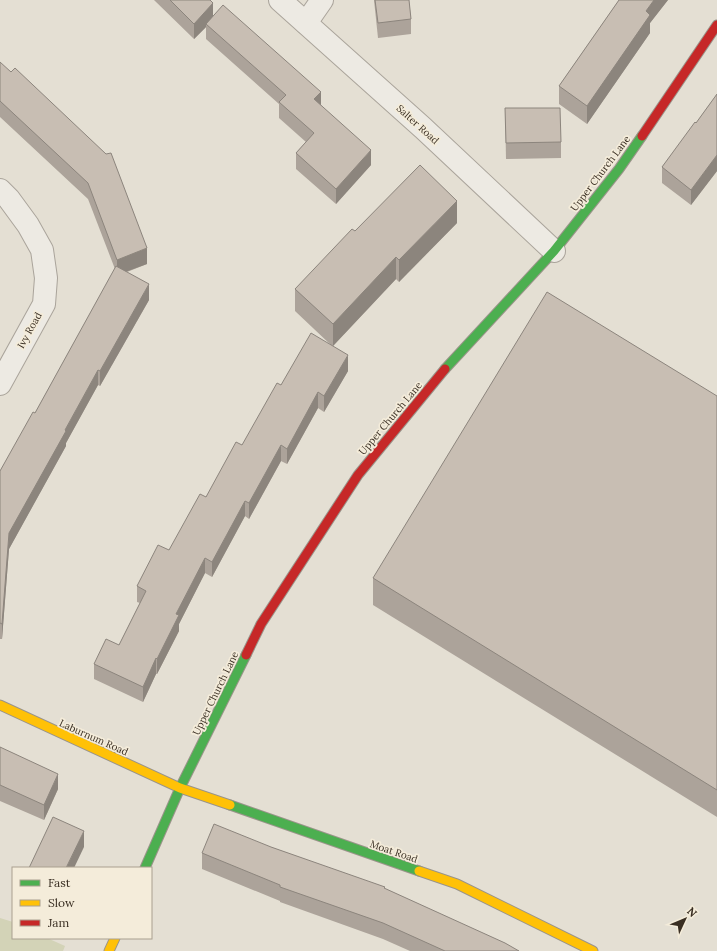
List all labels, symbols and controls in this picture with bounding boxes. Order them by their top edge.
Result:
street label: Salter Road [394,102,442,147]
street label: Upper Church Lane [568,132,634,214]
street label: Ivy Road [14,310,45,351]
street label: Upper Church Lane [356,379,425,458]
street label: Upper Church Lane [190,649,242,737]
street label: Laburnum Road [57,716,130,758]
street label: Moat Road [368,837,419,866]
legend [12,867,152,939]
text: Fast [48,875,71,890]
text: Slow [48,895,75,910]
north arrow [665,899,705,939]
text: N [684,904,701,920]
text: Jam [47,915,69,930]

